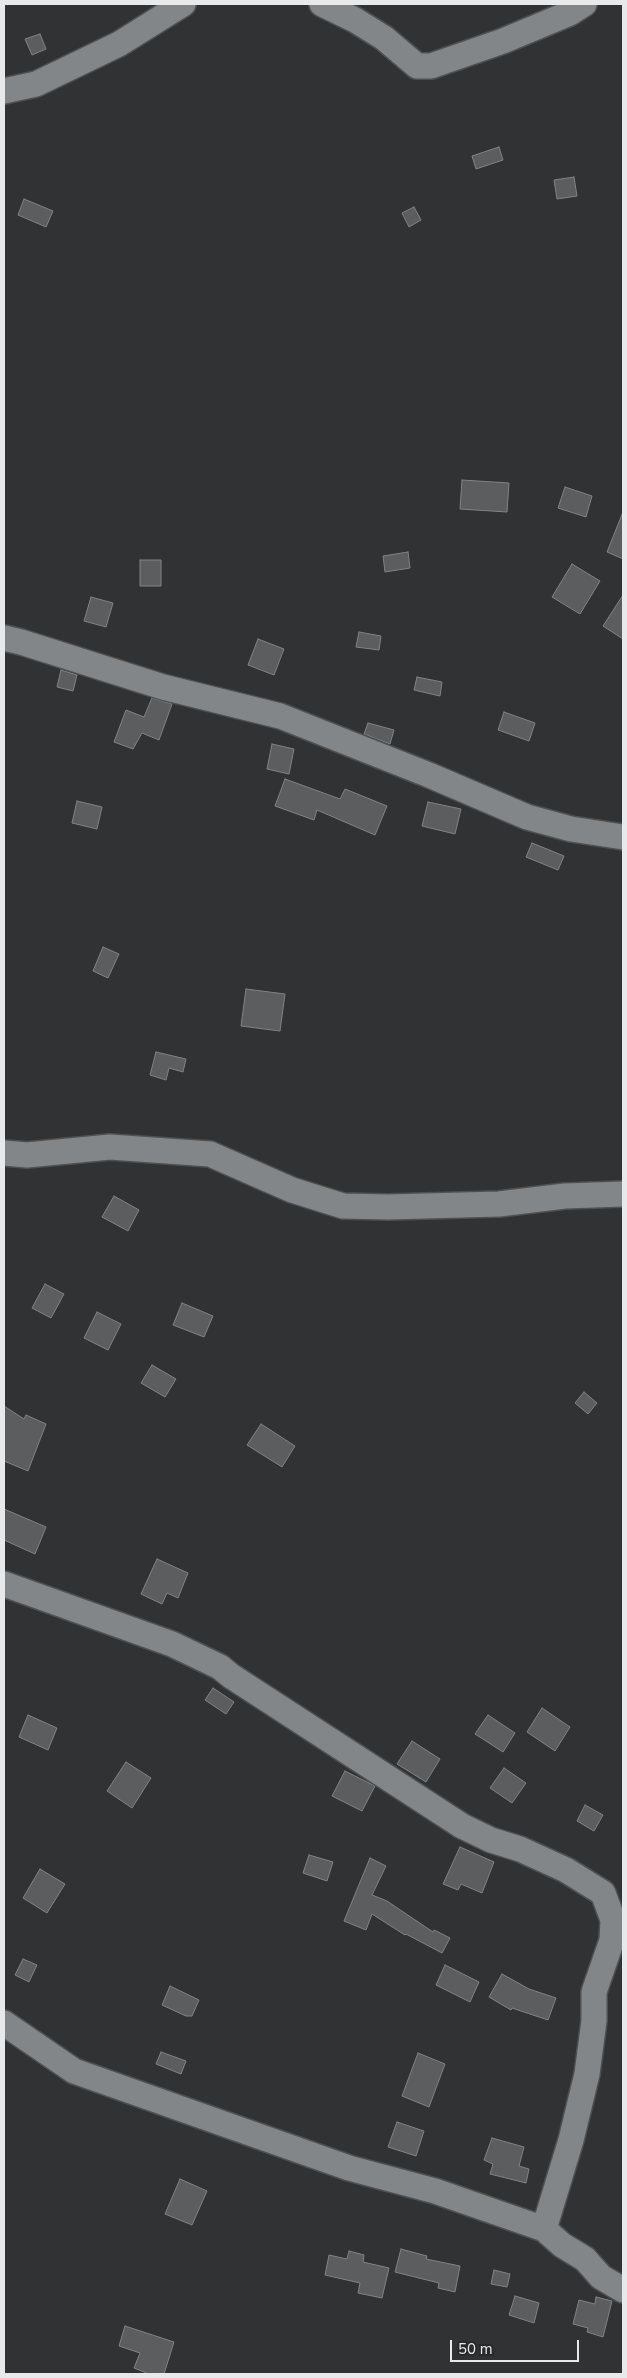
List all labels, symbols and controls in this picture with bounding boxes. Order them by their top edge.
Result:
scale bar [452,2330,581,2362]
text: 50 m [458,2339,493,2359]

